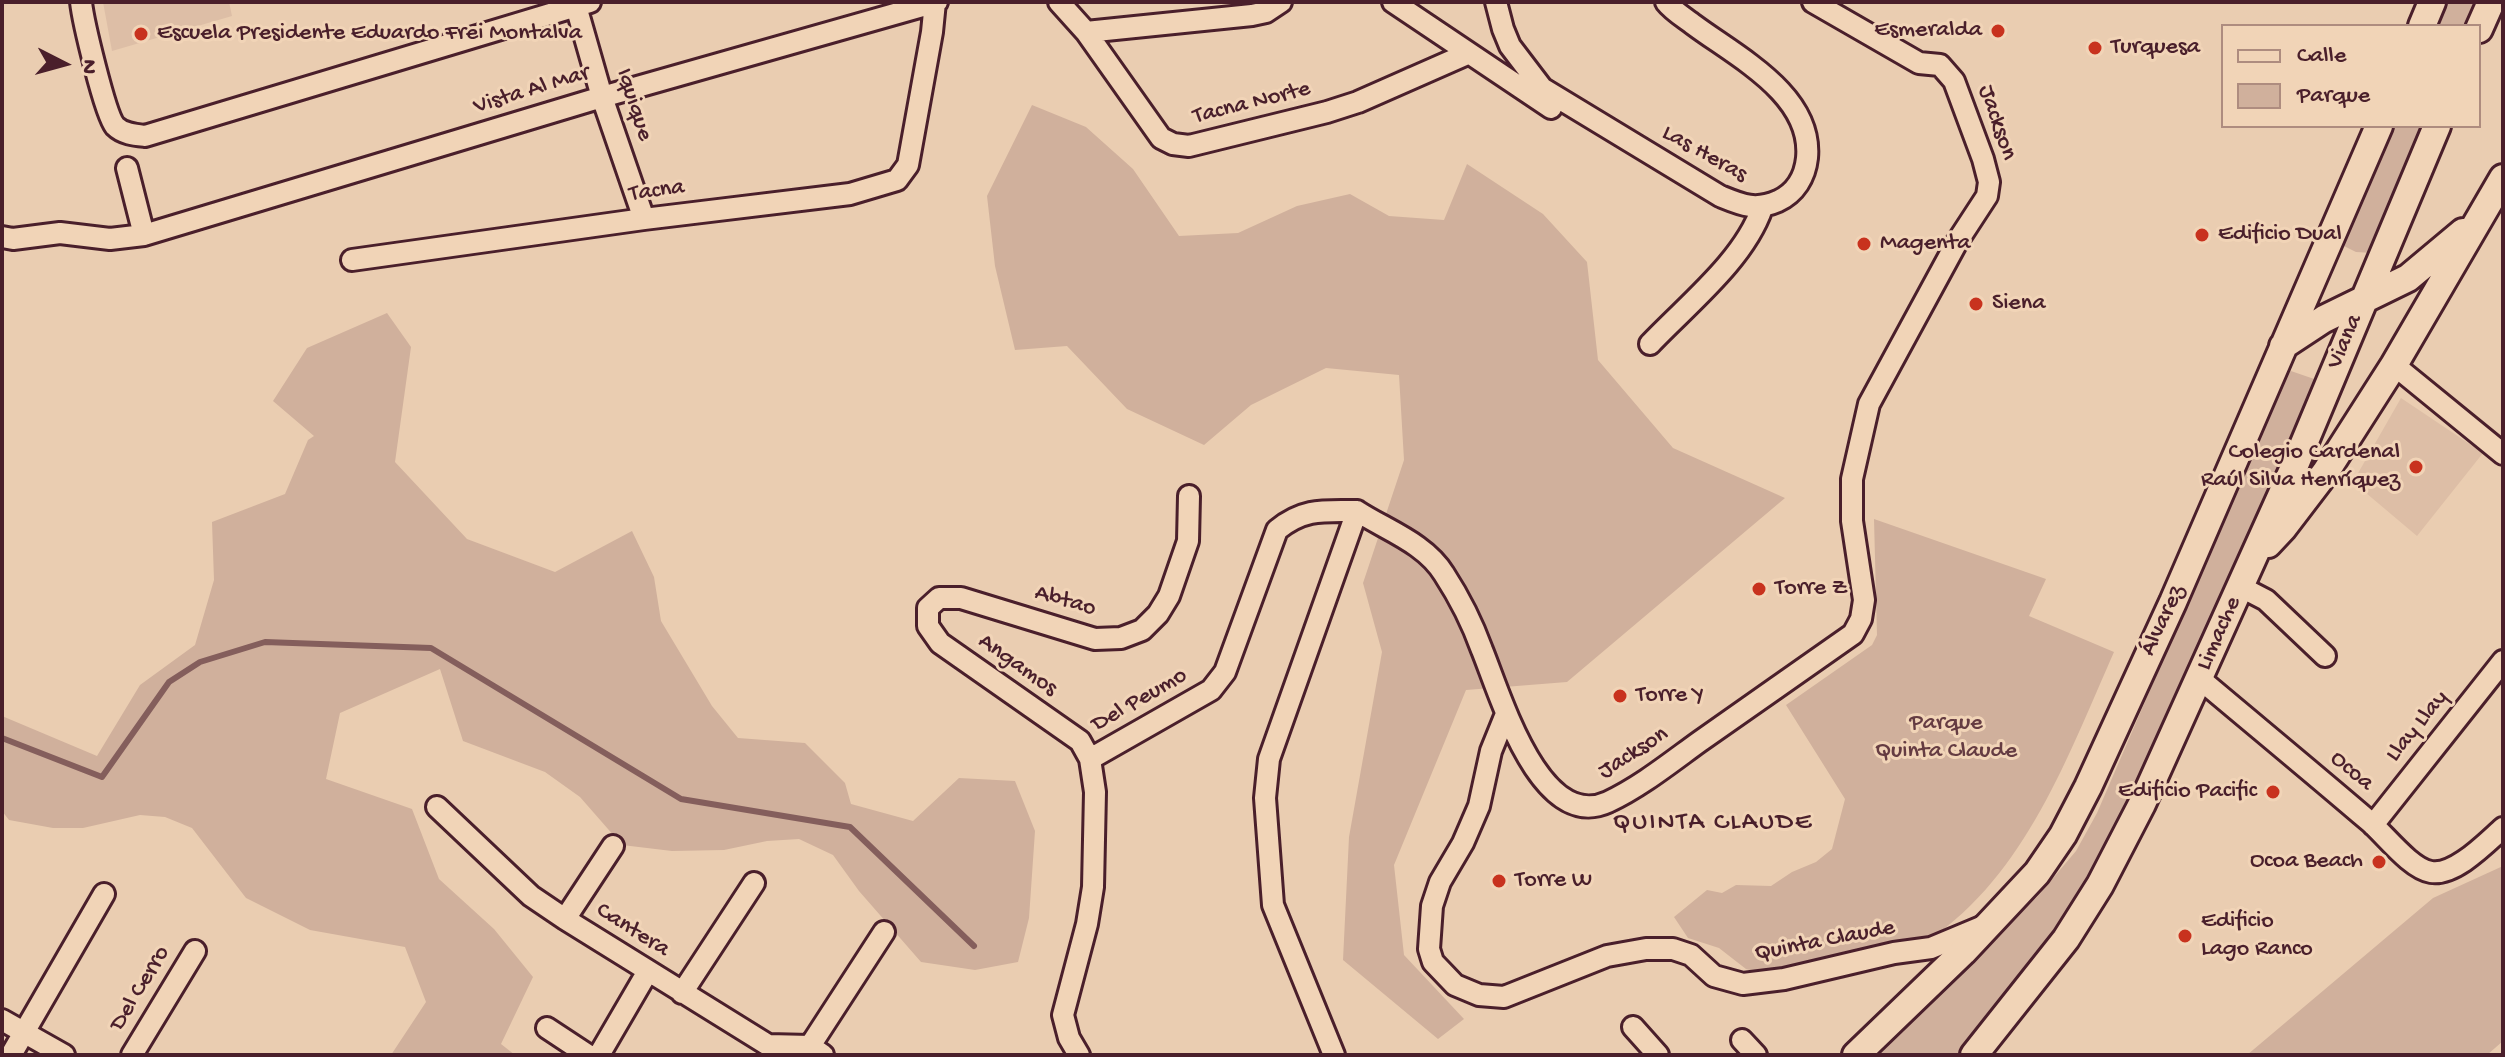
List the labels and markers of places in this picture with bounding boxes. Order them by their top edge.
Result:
place label: Esmeralda [1874,17,1982,45]
place label: Escuela Presidente Eduardo Frei Montalva [157,20,582,48]
marker: Esmeralda [1989,22,2007,40]
marker: Escuela Presidente Eduardo Frei Montalva [132,25,150,43]
place label: Turquesa [2111,34,2200,62]
marker: Turquesa [2086,39,2104,57]
place label: Edificio Dual [2218,221,2342,249]
marker: Edificio Dual [2193,226,2211,244]
place label: Magenta [1880,230,1971,258]
marker: Magenta [1855,235,1873,253]
place label: Siena [1992,290,2045,318]
marker: Siena [1967,295,1985,313]
place label: Colegio Cardenal Raúl Silva Henríquez [2201,439,2400,495]
marker: Colegio Cardenal Raúl Silva Henríquez [2407,458,2425,476]
place label: Torre Z [1775,575,1847,603]
marker: Torre Z [1750,580,1768,598]
place label: Torre Y [1636,682,1704,710]
marker: Torre Y [1611,687,1629,705]
place label: Edificio Pacific [2118,778,2257,806]
marker: Edificio Pacific [2264,783,2282,801]
place label: Ocoa Beach [2250,848,2363,876]
marker: Ocoa Beach [2370,853,2388,871]
place label: Torre W [1515,867,1592,895]
marker: Torre W [1490,872,1508,890]
place label: Edificio Lago Ranco [2201,908,2313,964]
marker: Edificio Lago Ranco [2176,927,2194,945]

